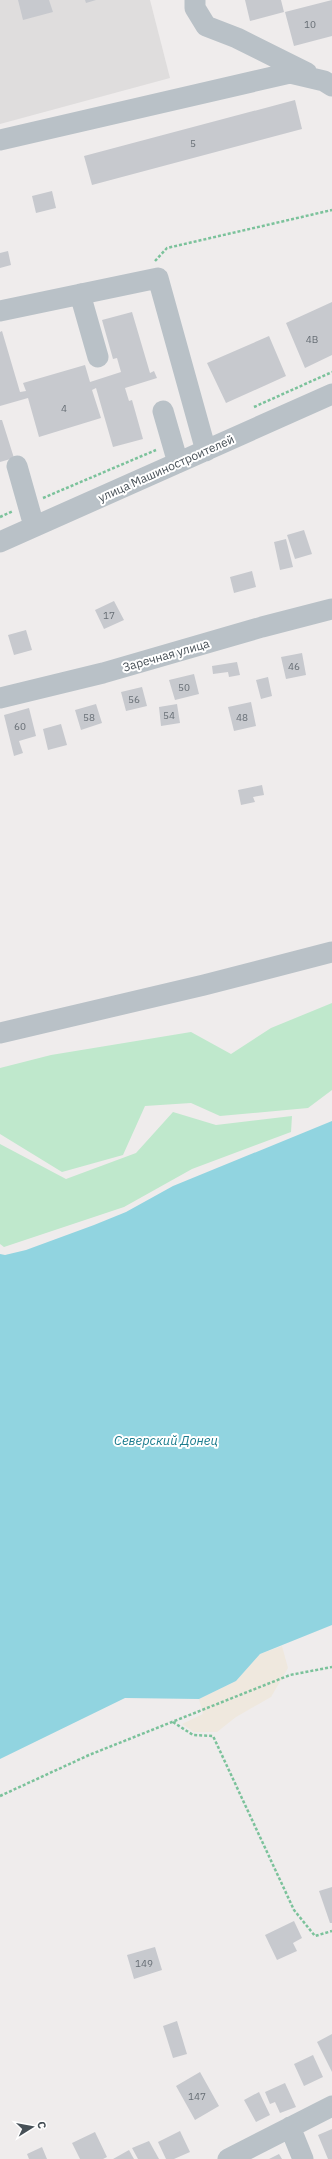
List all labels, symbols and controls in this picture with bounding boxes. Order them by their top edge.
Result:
house number: 10 [304,18,316,31]
house number: 5 [190,137,196,150]
house number: 4В [306,333,318,346]
house number: 4 [61,402,67,415]
street label: улица Машиностроителей [96,431,236,505]
house number: 17 [103,609,115,622]
street label: Заречная улица [121,635,212,675]
house number: 46 [288,660,300,673]
house number: 50 [178,681,190,694]
house number: 56 [128,693,140,706]
house number: 54 [163,709,175,722]
house number: 58 [83,711,95,724]
house number: 48 [236,711,248,724]
house number: 60 [14,720,26,733]
water label: Северский Донец [114,1432,218,1449]
house number: 149 [135,1957,153,1970]
house number: 147 [188,2090,206,2103]
north arrow [12,2107,52,2147]
text: С [34,2120,49,2130]

